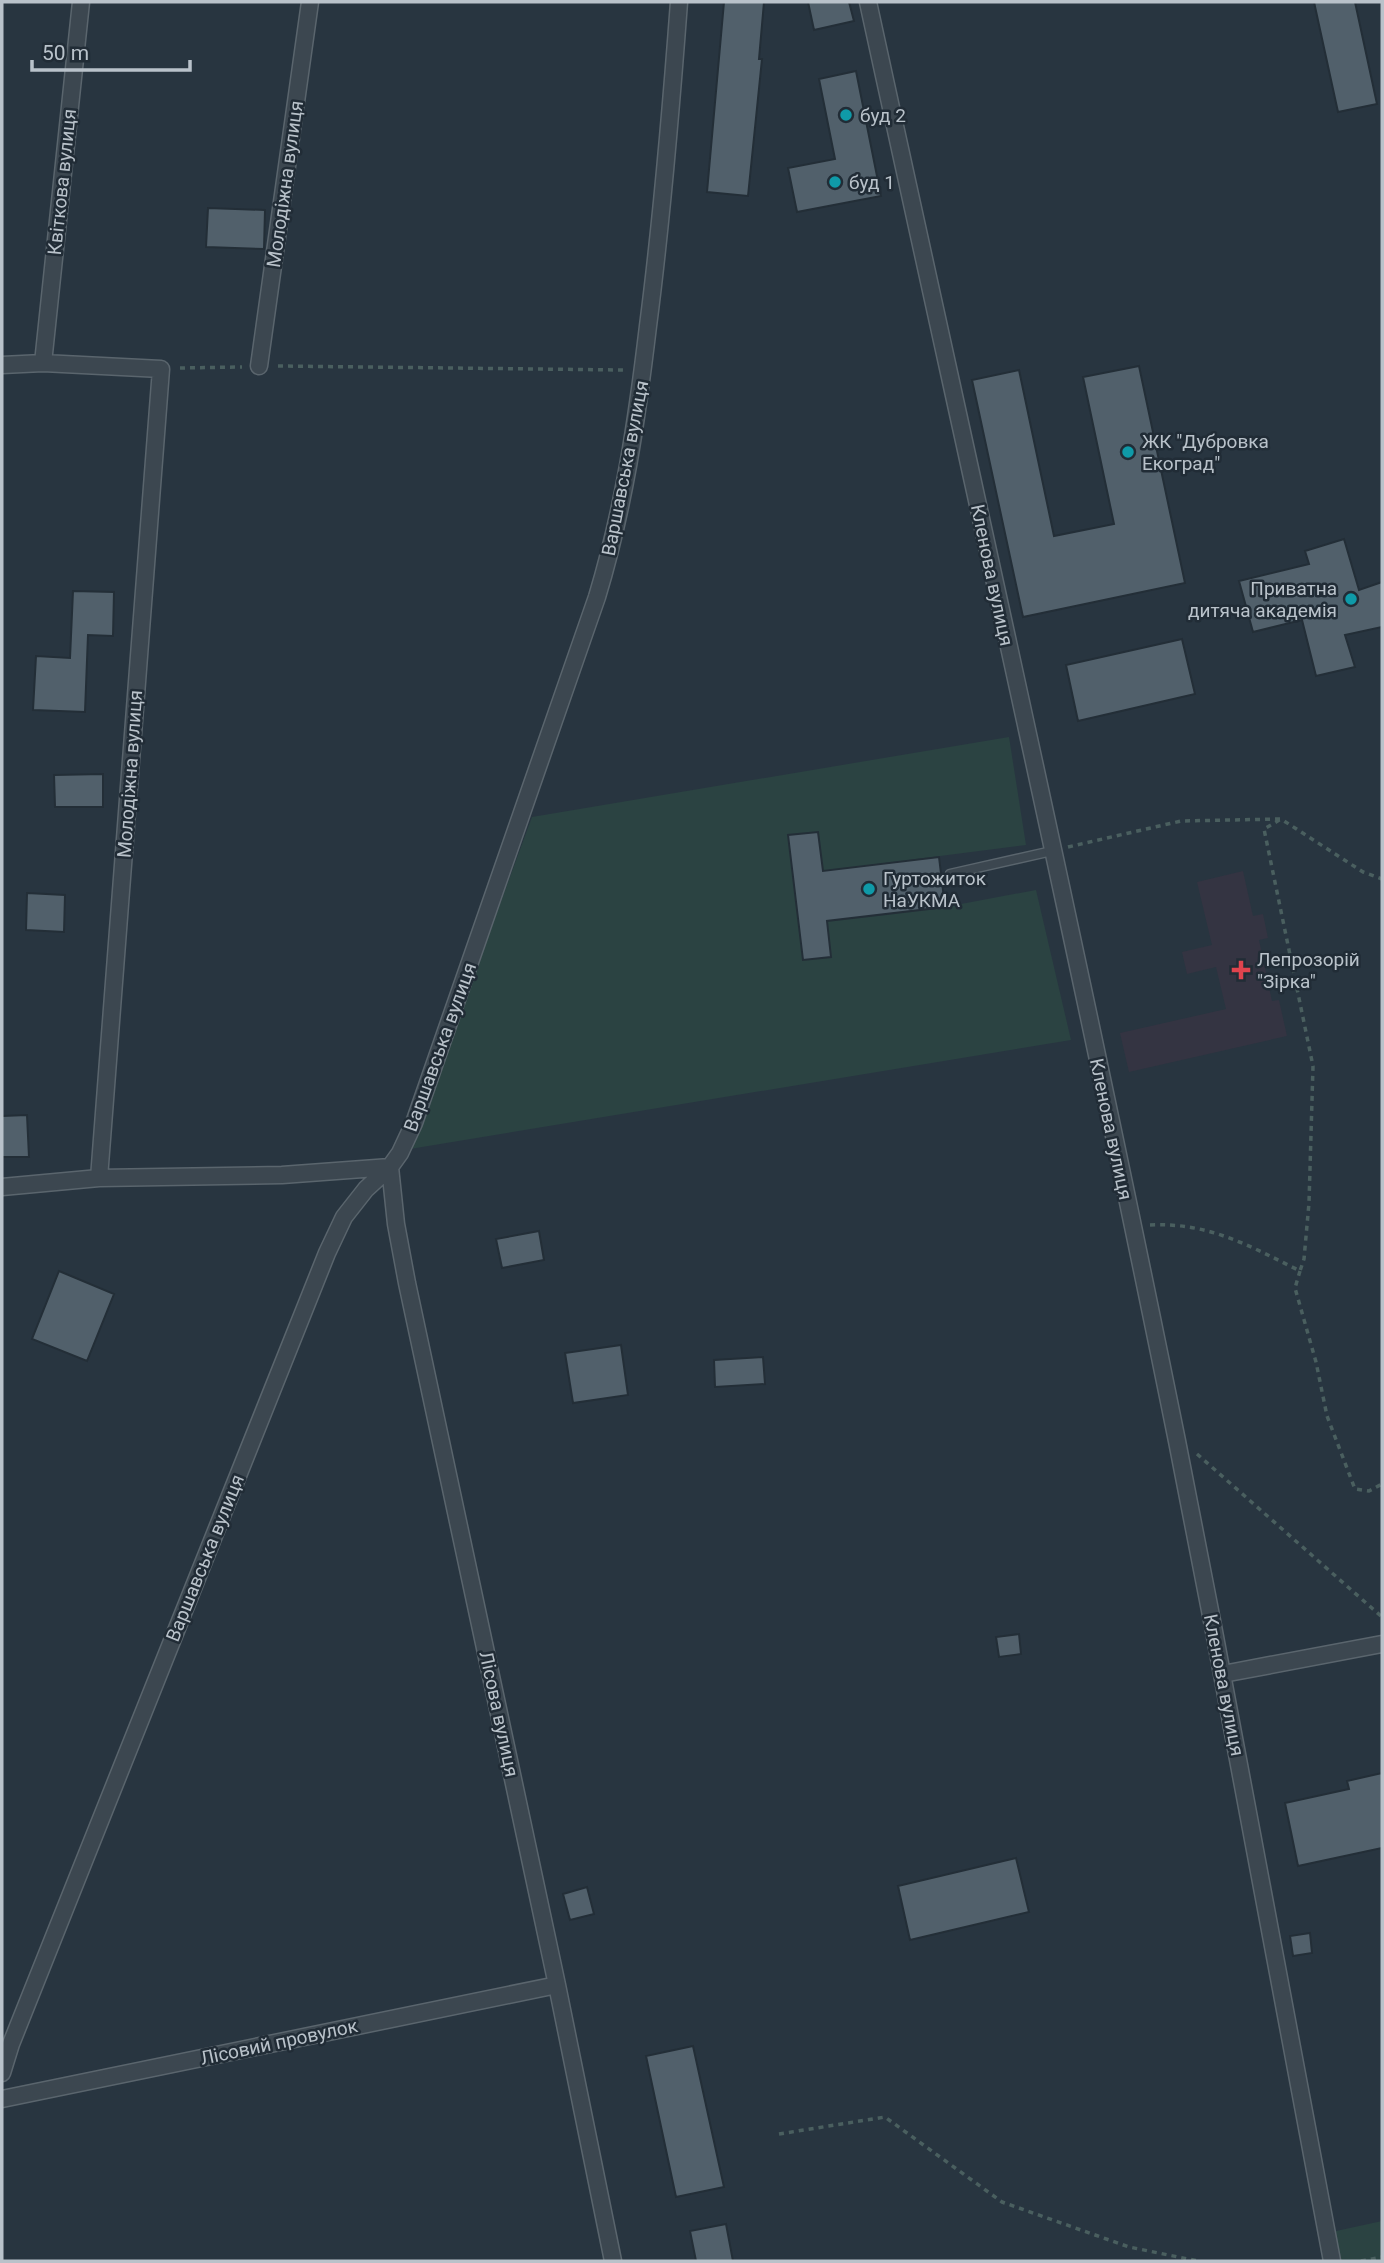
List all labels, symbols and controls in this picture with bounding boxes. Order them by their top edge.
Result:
scale bar [32,28,189,72]
text: 50 m [42,41,89,65]
street label: Молодіжна вулиця [262,99,308,269]
place label: буд 2 [860,104,906,127]
marker: буд 2 [838,107,854,123]
street label: Квіткова вулиця [43,108,81,256]
place label: буд 1 [849,171,895,194]
marker: буд 1 [827,174,843,190]
street label: Варшавська вулиця [597,378,653,558]
place label: ЖК "Дубровка Екоград" [1142,430,1269,475]
marker: ЖК "Дубровка Екоград" [1120,444,1136,460]
street label: Кленова вулиця [966,502,1018,648]
place label: Приватна дитяча академiя [1188,577,1337,622]
marker: Приватна дитяча академiя [1343,591,1359,607]
street label: Молодіжна вулиця [113,689,147,859]
place label: Гуртожиток НаУКМА [883,867,987,912]
marker: Гуртожиток НаУКМА [861,881,877,897]
place label: Лепрозорій "Зірка" [1257,948,1360,993]
street label: Варшавська вулиця [399,959,481,1135]
marker: Лепрозорій "Зірка" [1231,960,1251,980]
street label: Кленова вулиця [1085,1056,1137,1202]
street label: Варшавська вулиця [161,1471,249,1645]
street label: Кленова вулиця [1199,1612,1249,1758]
street label: Лісова вулиця [474,1649,524,1779]
street label: Лісовий провулок [198,2014,360,2070]

